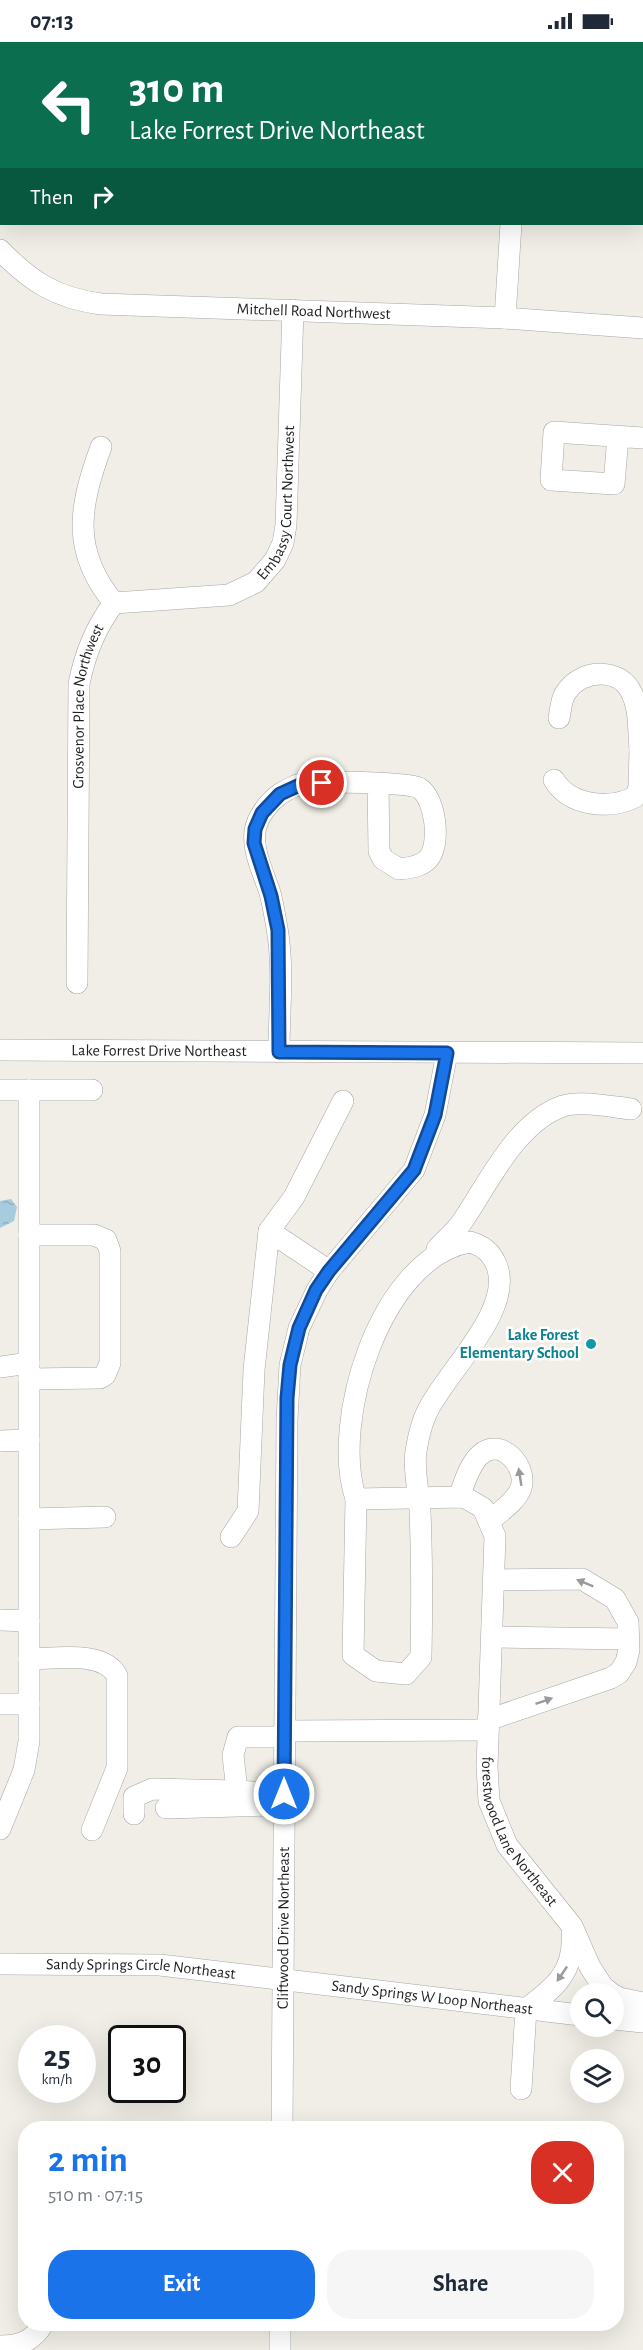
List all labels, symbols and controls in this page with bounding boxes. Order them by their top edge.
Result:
text: 07:13 [30,10,73,32]
icon: left [30,66,108,144]
text: 310 m [129,68,224,110]
text: Lake Forrest Drive Northeast [129,117,425,144]
icon: right [86,180,119,213]
text: Then [30,186,74,208]
street label: Mitchell Road Northwest [236,301,391,322]
street label: Embassy Court Northwest [254,425,297,583]
street label: Grosvenor Place Northwest [70,621,107,789]
pin [296,757,347,808]
icon: arrive [305,766,338,799]
street label: Lake Forrest Drive Northeast [71,1042,247,1059]
place label: Lake Forest Elementary School [459,1327,580,1362]
marker: Lake Forest Elementary School [584,1337,598,1351]
one-way arrow [515,1467,524,1486]
one-way arrow [576,1577,594,1587]
one-way arrow [535,1696,553,1706]
street label: forestwood Lane Northeast [479,1756,561,1909]
position arrow [252,1762,316,1826]
street label: Cliftwood Drive Northeast [275,1847,292,2009]
street label: Sandy Springs Circle Northeast [46,1956,236,1982]
one-way arrow [557,1965,568,1982]
street label: Sandy Springs W Loop Northeast [331,1977,533,2017]
map controls [570,1983,624,2103]
button: search [570,1983,624,2037]
speed limit sign: 30 [108,2025,186,2103]
text: 25 [43,2042,71,2072]
button: layers [570,2049,624,2103]
text: km/h [42,2072,72,2087]
button: close [531,2141,594,2204]
text: 2 min [48,2142,128,2178]
text: 510 m · 07:15 [48,2185,143,2205]
button: Exit [48,2250,315,2319]
button: Share [327,2250,594,2319]

